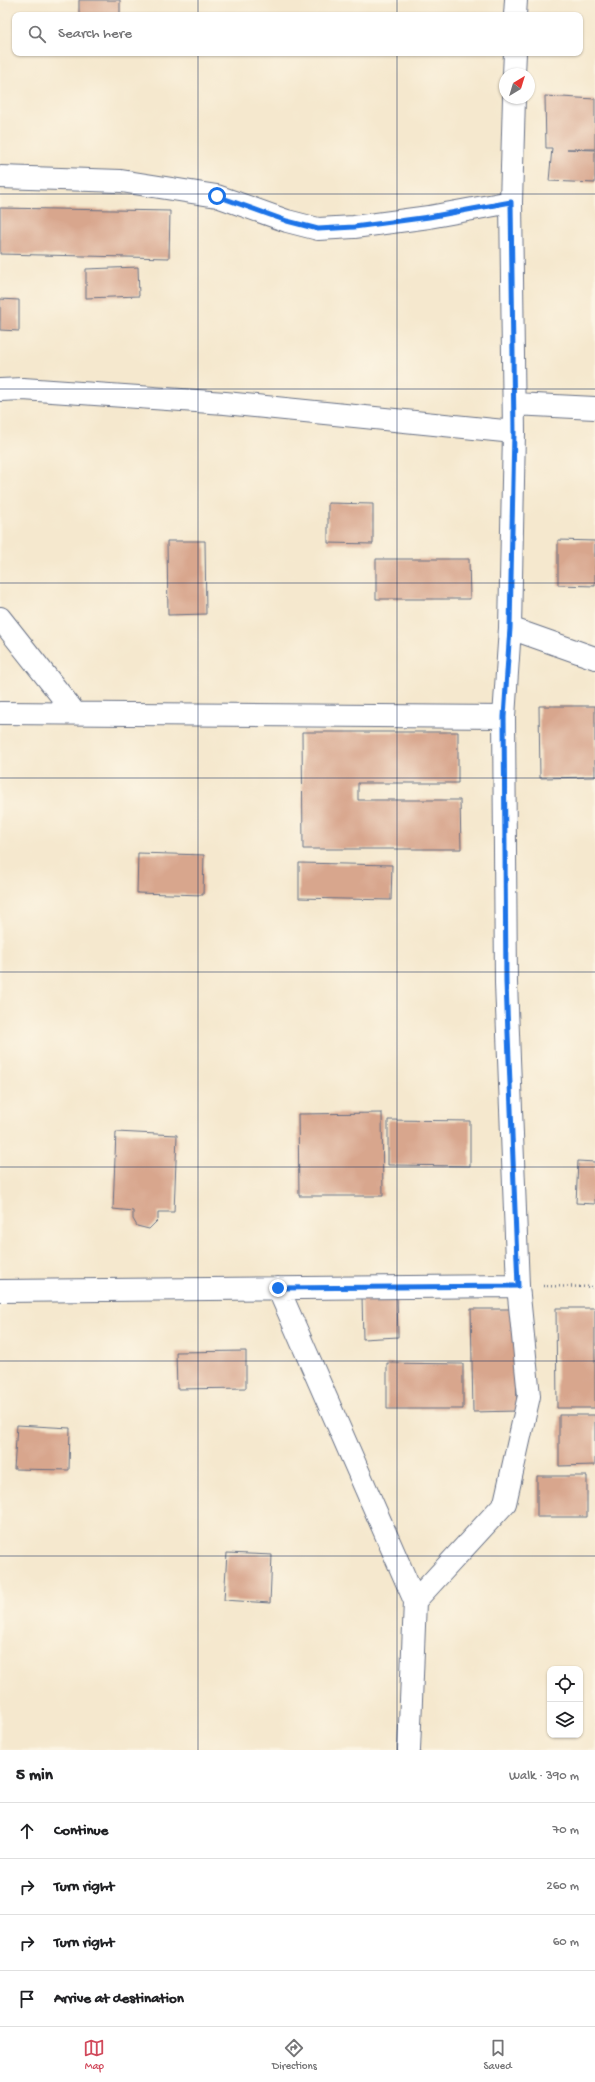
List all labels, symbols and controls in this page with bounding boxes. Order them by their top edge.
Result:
search box [12,12,583,56]
icon: search [26,23,48,45]
text: Search here [58,25,132,43]
north arrow [499,68,535,104]
route start [208,187,226,205]
route end [269,1279,287,1297]
map controls [547,1666,583,1738]
button: locate [547,1666,583,1702]
button: layers [547,1702,583,1738]
text: 5 min [16,1766,53,1786]
text: Walk · 390 m [509,1769,579,1784]
icon: ahead [16,1820,38,1842]
text: Continue [54,1822,108,1840]
text: 70 m [553,1823,579,1838]
icon: right [16,1876,38,1898]
text: Turn right [54,1878,114,1896]
text: 260 m [546,1879,579,1894]
icon: right [16,1932,38,1954]
text: Turn right [54,1934,114,1952]
text: 60 m [553,1935,579,1950]
icon: arrive [16,1988,38,2010]
text: Arrive at destination [54,1990,184,2008]
tab: Map [83,2037,105,2073]
tab: Directions [272,2037,317,2073]
tab: Saved [483,2037,512,2073]

